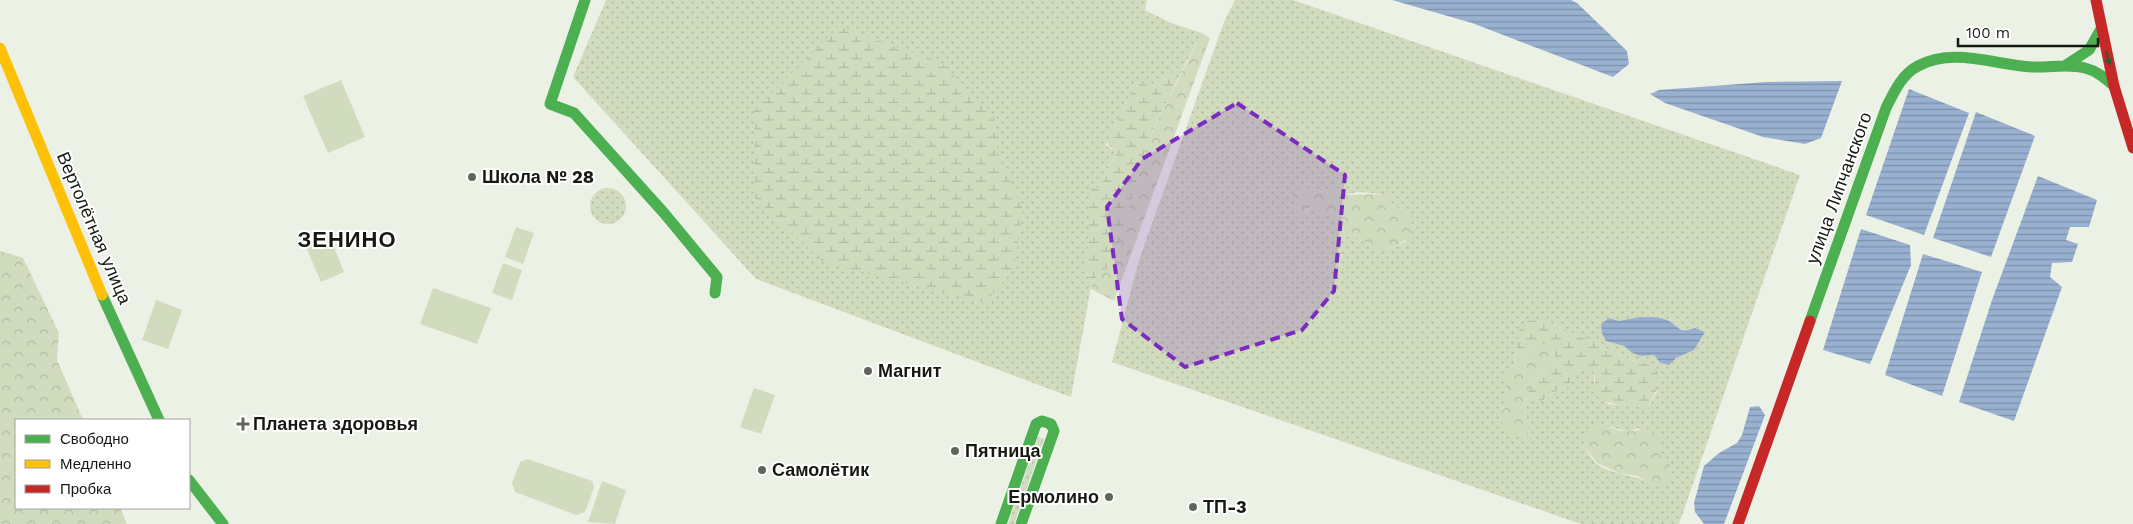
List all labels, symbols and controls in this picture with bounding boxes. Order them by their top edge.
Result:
scale bar [1958,15,2098,47]
text: 100 m [1966,24,2010,42]
one-way arrow [2104,50,2112,65]
street label: улица Липчанского [1801,109,1876,267]
street label: Вертолётная улица [53,149,136,308]
place label: Школа № 28 [482,166,594,187]
marker: Школа № 28 [466,171,478,183]
district label: ЗЕНИНО [297,227,397,252]
place label: Магнит [878,360,942,381]
marker: Магнит [862,365,874,377]
place label: Планета здоровья [253,413,418,434]
marker: Планета здоровья [237,418,249,430]
legend [15,419,190,509]
text: Свободно [60,430,129,448]
place label: Пятница [965,440,1041,461]
marker: Пятница [949,445,961,457]
text: Медленно [60,455,131,473]
place label: Самолётик [772,459,870,480]
marker: Самолётик [756,464,768,476]
text: Пробка [60,480,112,498]
place label: Ермолино [1008,486,1099,507]
marker: Ермолино [1103,491,1115,503]
place label: ТП-3 [1203,496,1247,517]
marker: ТП-3 [1187,501,1199,513]

